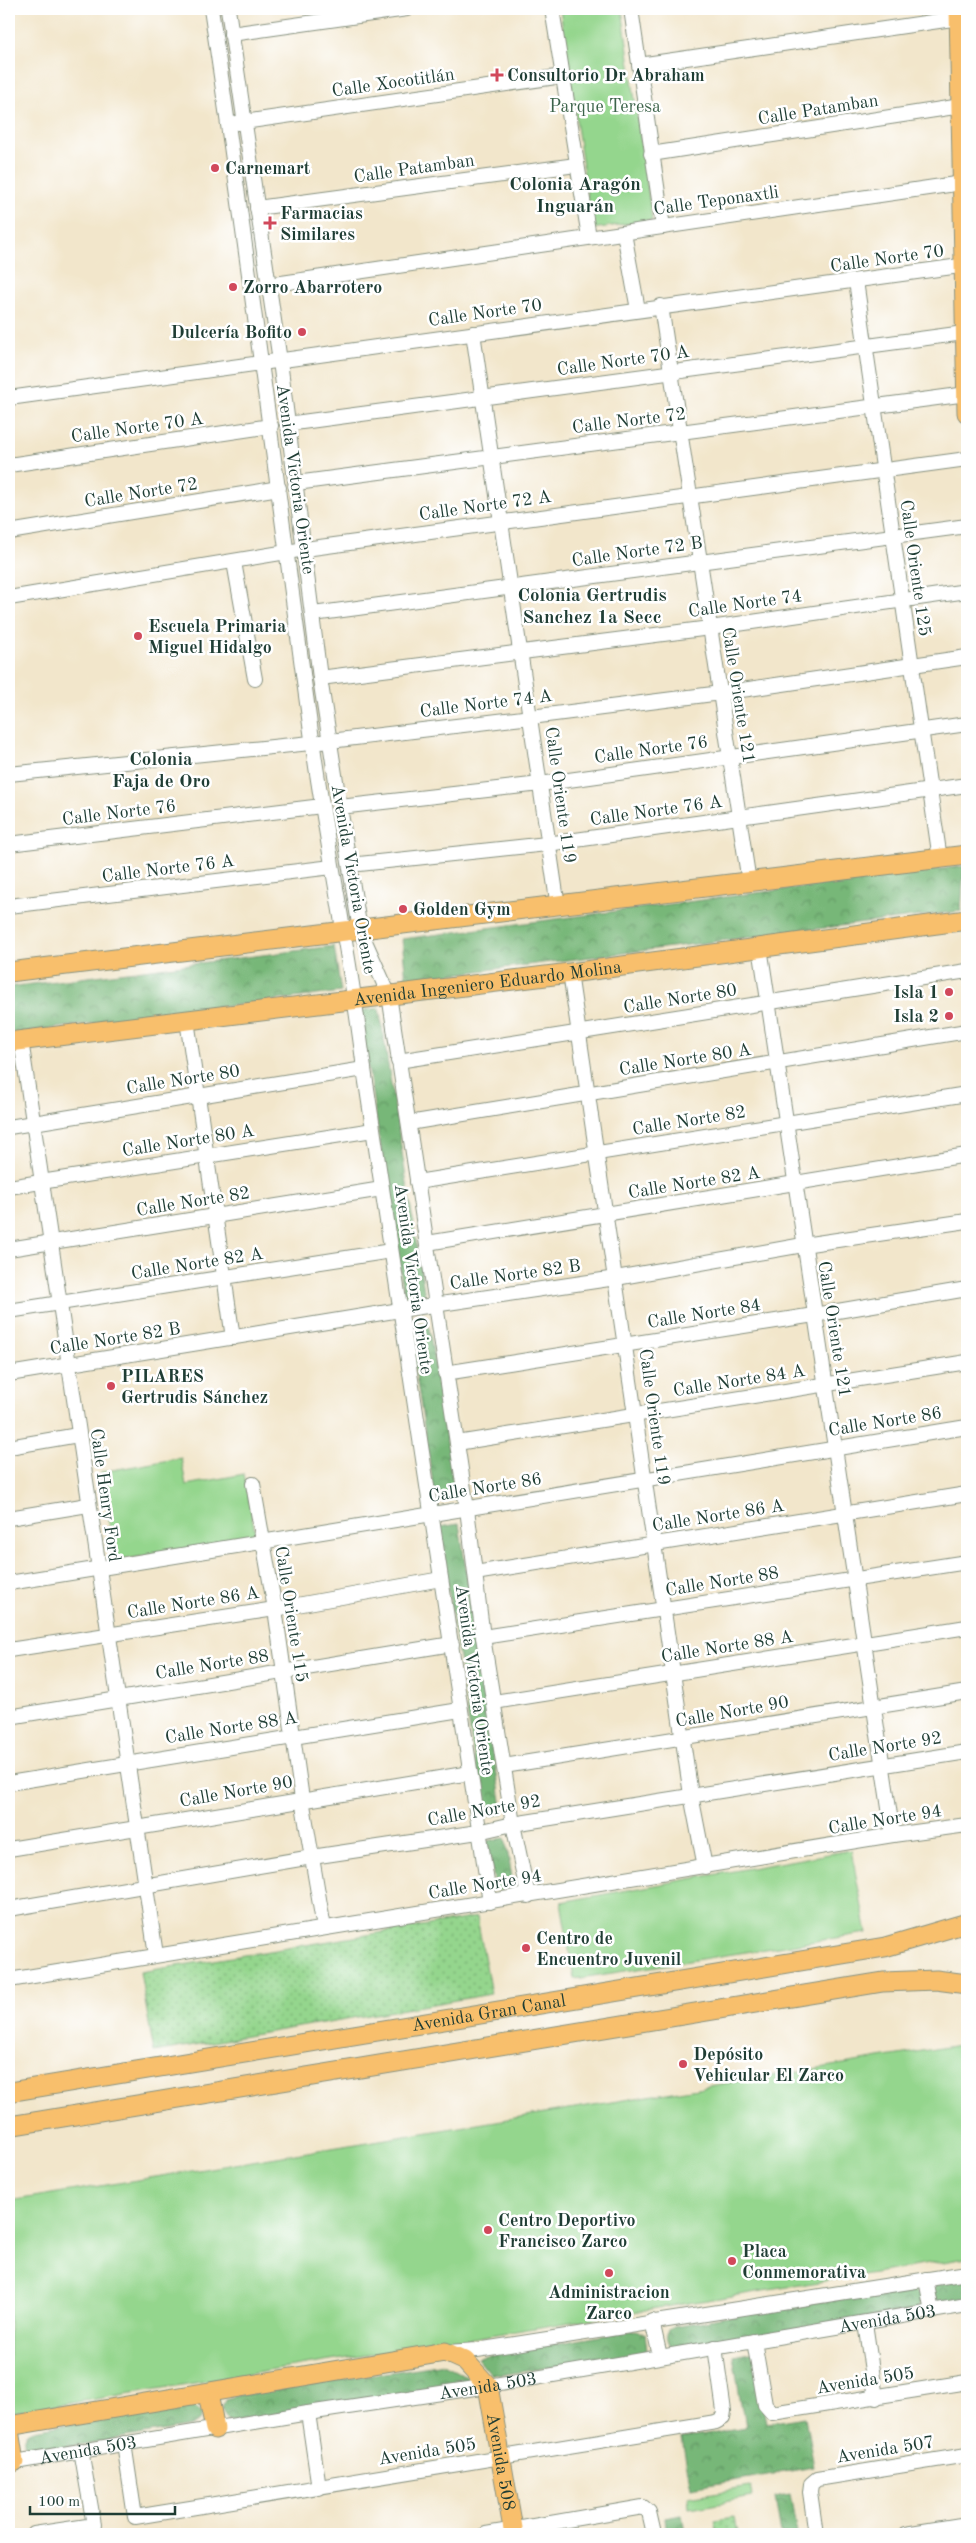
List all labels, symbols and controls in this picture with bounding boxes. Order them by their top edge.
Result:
street label: Calle Xocotitlán [331,65,456,101]
place label: Consultorio Dr Abraham [507,67,705,85]
marker: Consultorio Dr Abraham [491,69,503,81]
street label: Calle Patamban [757,92,880,128]
park label: Parque Teresa [549,98,661,116]
street label: Calle Patamban [353,152,476,186]
place label: Carnemart [225,160,311,178]
marker: Carnemart [209,162,221,174]
district label: Colonia Aragón Inguarán [509,176,641,217]
street label: Calle Teponaxtli [652,183,780,219]
place label: Farmacias Similares [280,205,363,244]
marker: Farmacias Similares [264,217,276,229]
street label: Calle Norte 70 [829,242,945,276]
place label: Zorro Abarrotero [243,279,382,297]
marker: Zorro Abarrotero [227,281,239,293]
street label: Calle Norte 70 [427,296,543,330]
place label: Dulcería Bofito [171,324,292,342]
marker: Dulcería Bofito [296,326,308,338]
street label: Calle Norte 70 A [556,343,691,379]
street label: Avenida Victoria Oriente [273,383,317,576]
street label: Calle Norte 72 [571,405,687,437]
street label: Calle Norte 70 A [70,410,205,446]
street label: Calle Norte 72 [83,475,199,511]
street label: Calle Norte 72 A [418,488,553,524]
street label: Calle Oriente 125 [897,499,934,638]
street label: Calle Norte 72 B [570,534,704,570]
district label: Colonia Gertrudis Sanchez 1a Secc [517,587,667,628]
street label: Calle Norte 74 [687,587,803,621]
place label: Escuela Primaria Miguel Hidalgo [148,618,286,657]
street label: Calle Oriente 121 [718,626,758,765]
marker: Escuela Primaria Miguel Hidalgo [132,630,144,642]
street label: Calle Norte 74 A [419,687,554,721]
street label: Calle Oriente 119 [542,726,579,865]
street label: Calle Norte 76 [593,733,709,767]
district label: Colonia Faja de Oro [112,751,210,792]
street label: Avenida Victoria Oriente [327,783,379,975]
street label: Calle Norte 76 A [589,793,724,829]
street label: Calle Norte 76 [61,797,177,829]
street label: Calle Norte 76 A [101,852,236,886]
place label: Golden Gym [413,901,511,919]
marker: Golden Gym [397,903,409,915]
street label: Avenida Ingeniero Eduardo Molina [352,958,623,1010]
street label: Calle Norte 80 [622,981,738,1017]
place label: Isla 1 [893,984,939,1002]
marker: Isla 1 [943,986,955,998]
place label: Isla 2 [893,1008,939,1026]
marker: Isla 2 [943,1010,955,1022]
street label: Calle Norte 80 A [618,1041,753,1079]
street label: Calle Norte 80 [125,1062,241,1098]
street label: Calle Norte 82 [631,1103,747,1139]
street label: Calle Norte 80 A [121,1122,256,1160]
street label: Calle Norte 82 A [627,1164,762,1202]
street label: Avenida Victoria Oriente [391,1183,435,1376]
street label: Calle Norte 82 [135,1184,251,1220]
street label: Calle Norte 82 A [130,1245,265,1283]
street label: Calle Norte 82 B [448,1257,582,1293]
street label: Calle Oriente 121 [814,1260,854,1399]
street label: Calle Norte 84 [646,1296,762,1332]
street label: Calle Norte 82 B [48,1320,182,1358]
street label: Calle Oriente 119 [636,1348,673,1487]
street label: Calle Norte 84 A [672,1362,807,1400]
place label: PILARES Gertrudis Sánchez [121,1368,268,1407]
marker: PILARES Gertrudis Sánchez [105,1380,117,1392]
street label: Calle Norte 86 [827,1404,943,1440]
street label: Calle Henry Ford [87,1427,123,1563]
street label: Calle Norte 86 [427,1470,543,1506]
street label: Calle Norte 86 A [651,1497,786,1535]
street label: Calle Oriente 115 [271,1545,311,1684]
street label: Calle Norte 88 [664,1564,780,1600]
street label: Calle Norte 86 A [126,1584,261,1622]
street label: Avenida Victoria Oriente [452,1584,496,1777]
street label: Calle Norte 88 A [660,1628,795,1666]
street label: Calle Norte 88 [154,1647,270,1683]
street label: Calle Norte 90 [674,1693,790,1731]
street label: Calle Norte 88 A [164,1709,299,1747]
street label: Calle Norte 92 [827,1729,943,1765]
street label: Calle Norte 90 [178,1773,294,1811]
street label: Calle Norte 92 [426,1792,542,1830]
street label: Calle Norte 94 [827,1802,943,1838]
street label: Calle Norte 94 [427,1867,543,1903]
place label: Centro de Encuentro Juvenil [536,1930,682,1969]
marker: Centro de Encuentro Juvenil [520,1942,532,1954]
street label: Avenida Gran Canal [410,1992,567,2035]
place label: Depósito Vehicular El Zarco [693,2046,844,2085]
marker: Depósito Vehicular El Zarco [677,2058,689,2070]
place label: Centro Deportivo Francisco Zarco [498,2212,636,2251]
marker: Centro Deportivo Francisco Zarco [482,2224,494,2236]
place label: Placa Conmemorativa [742,2243,866,2282]
marker: Placa Conmemorativa [726,2255,738,2267]
marker: Administracion Zarco [603,2267,615,2279]
place label: Administracion Zarco [548,2284,670,2323]
street label: Avenida 503 [837,2302,938,2337]
street label: Avenida 505 [815,2364,915,2398]
street label: Avenida 503 [438,2370,538,2403]
street label: Avenida 508 [483,2412,518,2512]
street label: Avenida 507 [835,2433,935,2467]
street label: Avenida 503 [38,2434,138,2468]
street label: Avenida 505 [377,2435,477,2469]
scale bar [30,2483,175,2515]
text: 100 m [38,2495,80,2510]

